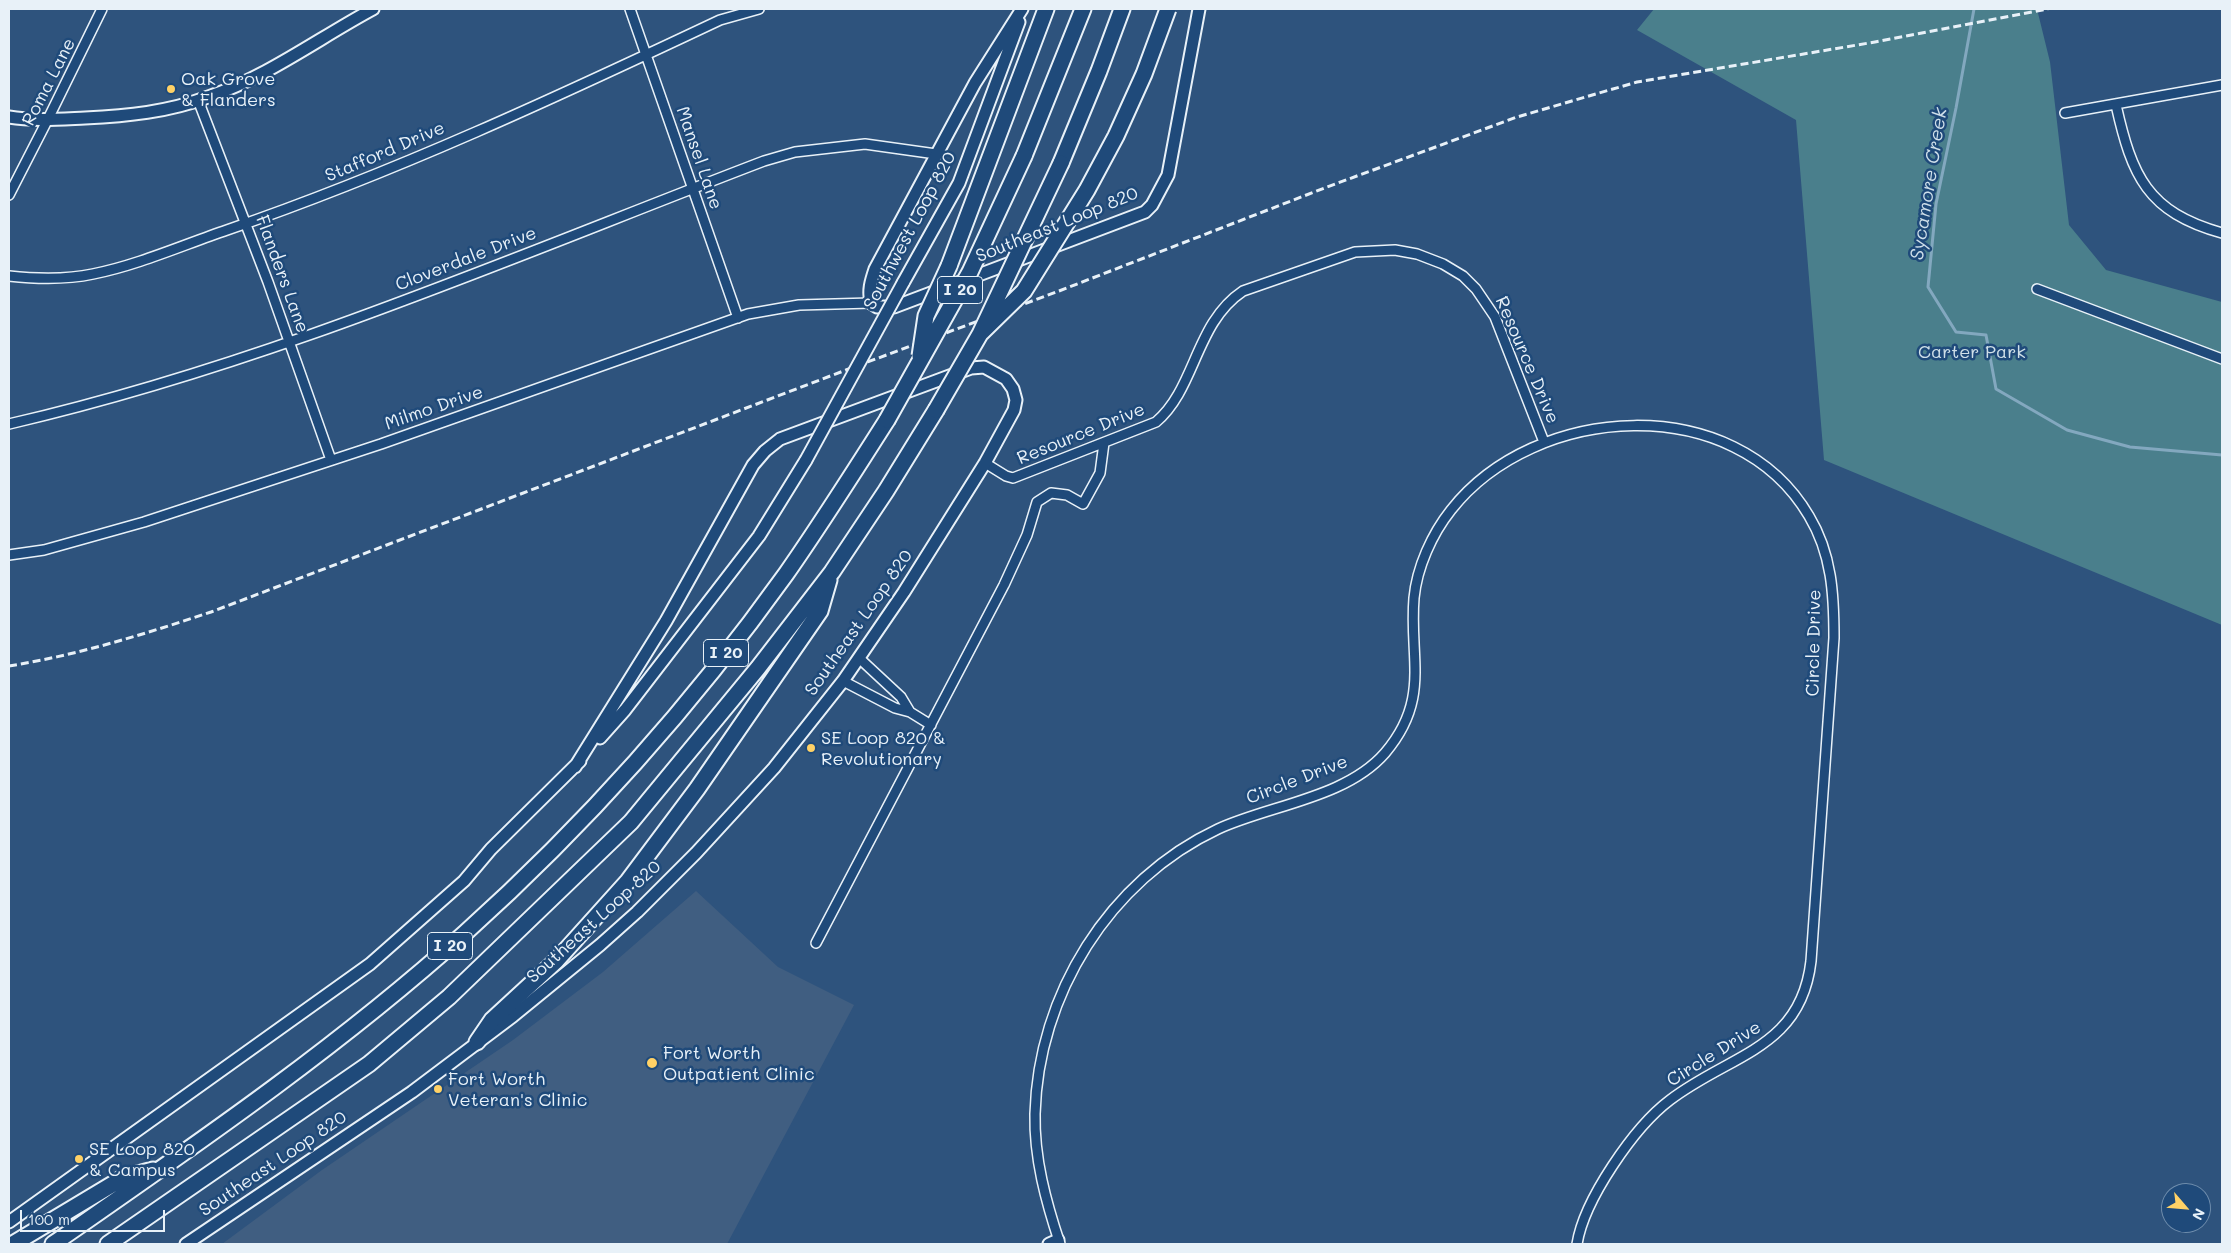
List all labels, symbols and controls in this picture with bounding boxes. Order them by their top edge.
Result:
street label: Roma Lane [18,35,80,129]
place label: Oak Grove & Flanders [181,68,276,110]
marker: Oak Grove & Flanders [165,83,177,95]
street label: Mansel Lane [671,104,727,212]
water label: Sycamore Creek [1906,106,1952,262]
street label: Stafford Drive [322,117,448,187]
street label: Southwest Loop 820 [859,148,961,314]
street label: Southeast Loop 820 [973,183,1141,267]
street label: Flanders Lane [251,212,313,336]
street label: Cloverdale Drive [392,222,540,296]
road number: I 20 [938,276,982,304]
street label: Resource Drive [1490,293,1564,427]
park label: Carter Park [1918,341,2026,363]
street label: Milmo Drive [382,381,486,435]
street label: Resource Drive [1014,399,1148,469]
street label: Southeast Loop 820 [800,546,918,700]
street label: Circle Drive [1802,589,1826,697]
road number: I 20 [704,640,748,666]
place label: SE Loop 820 & Revolutionary [821,727,946,770]
marker: SE Loop 820 & Revolutionary [805,742,817,754]
street label: Circle Drive [1243,751,1351,809]
street label: Southeast Loop 820 [522,856,666,988]
road number: I 20 [428,932,472,959]
street label: Circle Drive [1663,1016,1765,1092]
place label: Fort Worth Outpatient Clinic [663,1042,815,1084]
marker: Fort Worth Outpatient Clinic [645,1056,659,1070]
place label: Fort Worth Veteran's Clinic [448,1068,587,1110]
marker: Fort Worth Veteran's Clinic [432,1083,444,1095]
street label: Southeast Loop 820 [195,1107,351,1221]
place label: SE Loop 820 & Campus [89,1138,195,1180]
marker: SE Loop 820 & Campus [73,1153,85,1165]
north arrow [2161,1183,2211,1233]
scale bar [22,1200,168,1232]
text: N [2188,1206,2210,1224]
text: 100 m [28,1209,70,1229]

